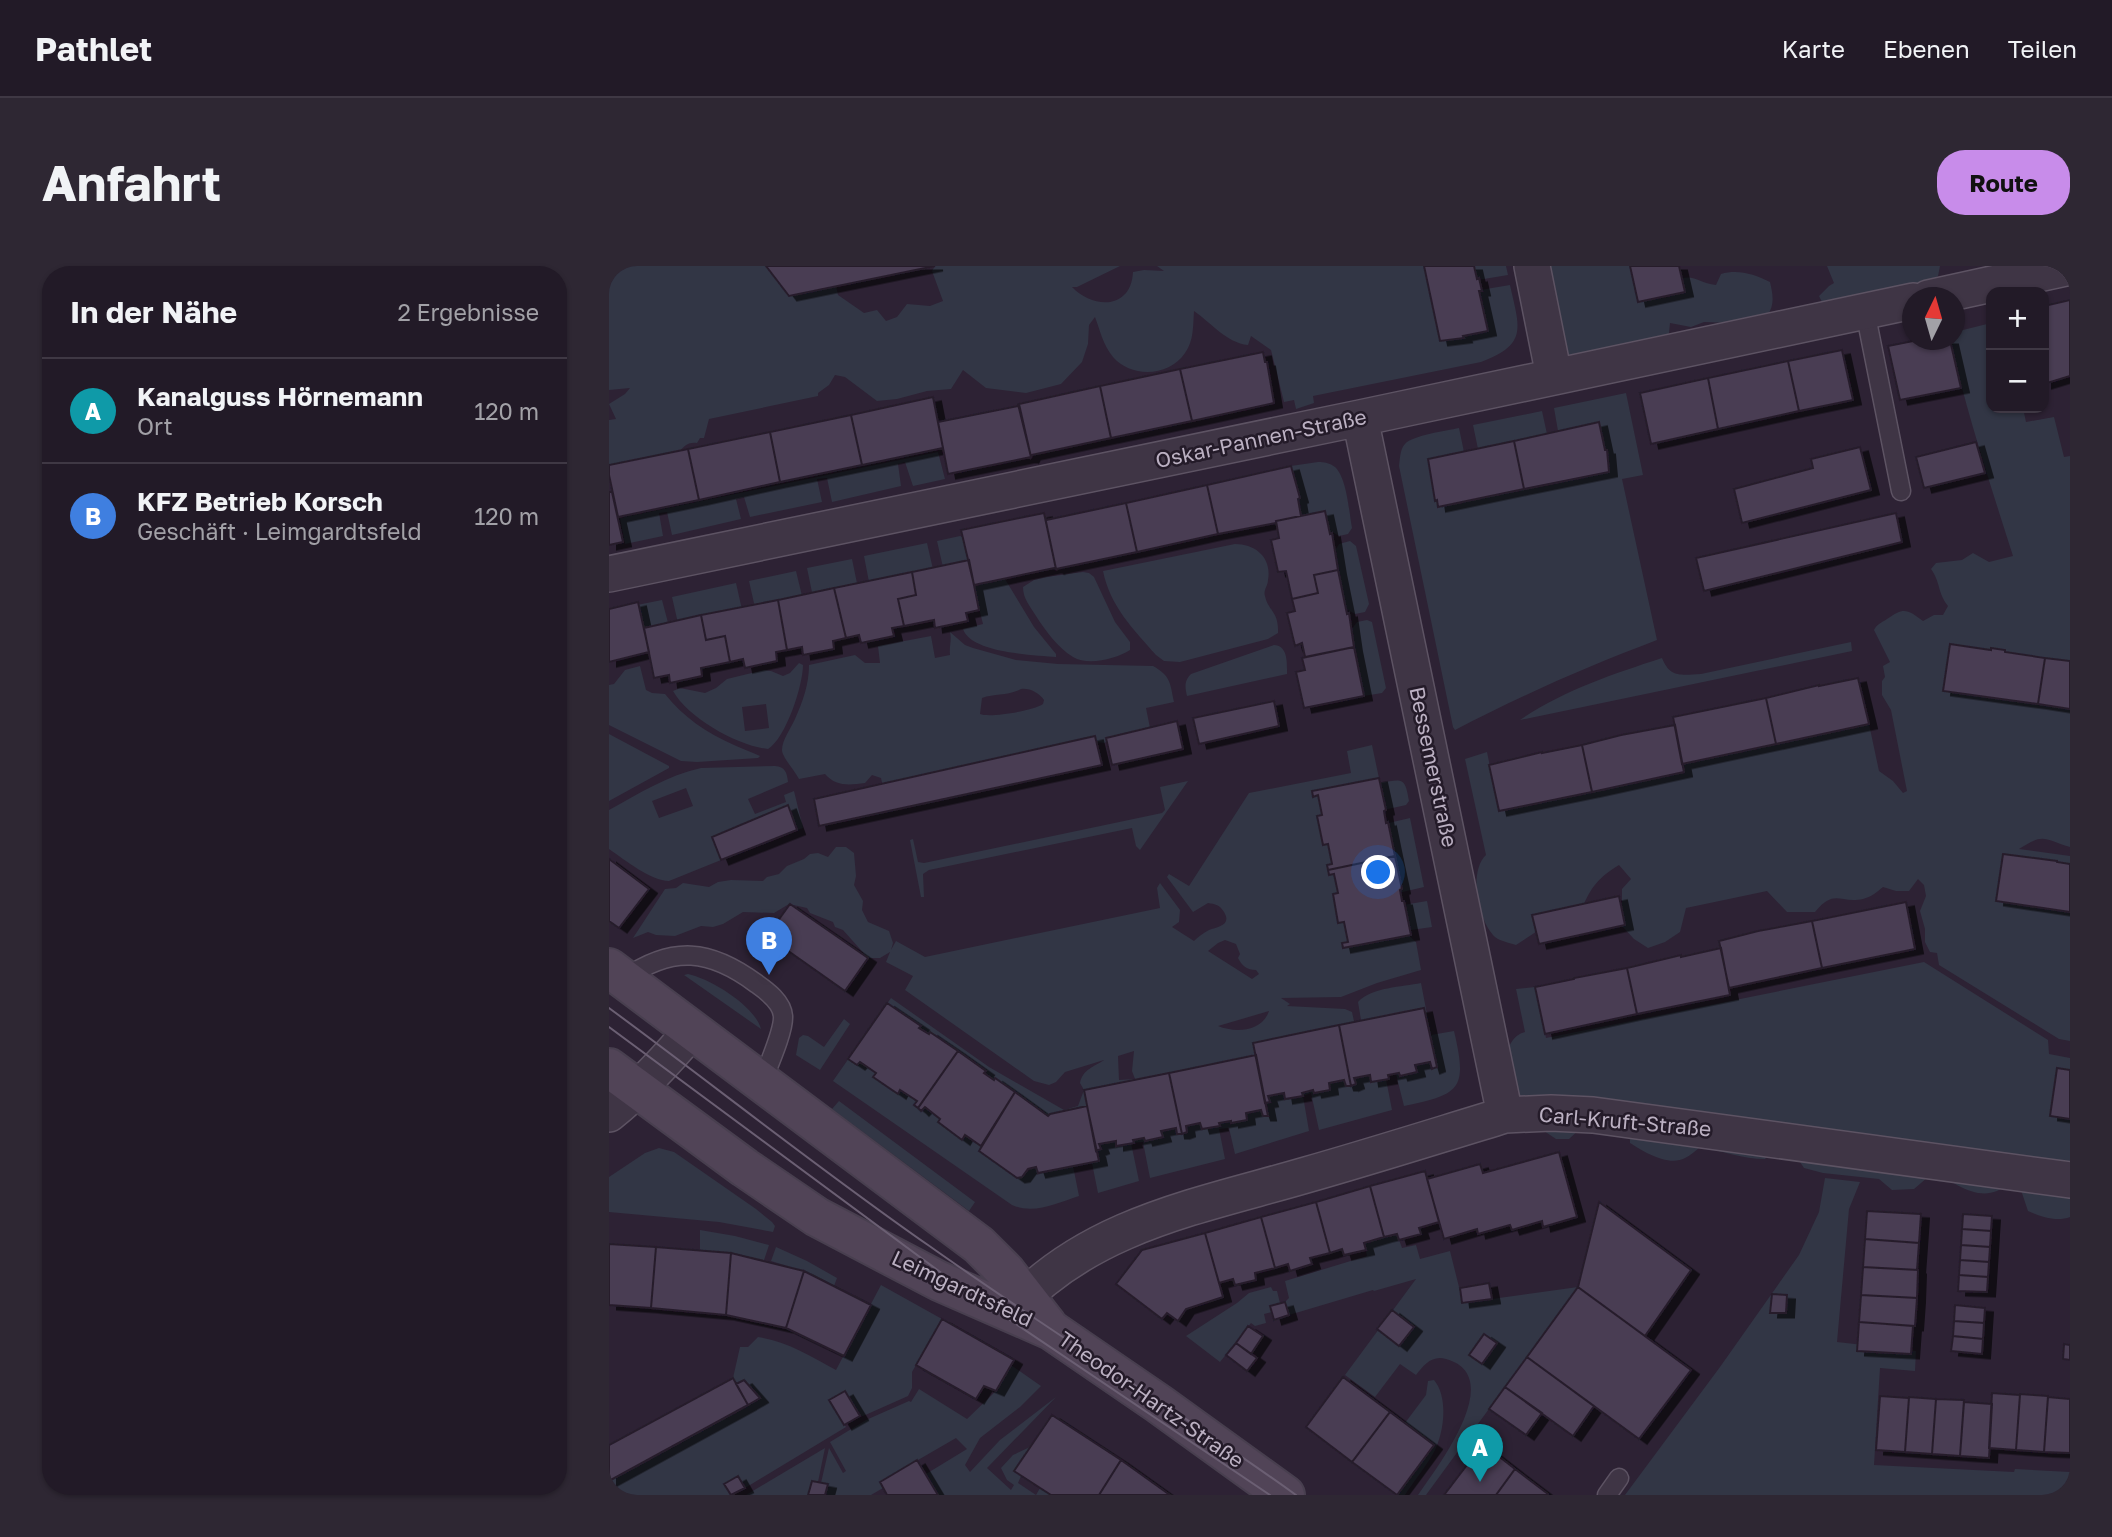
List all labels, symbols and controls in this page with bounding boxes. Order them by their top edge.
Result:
text: Pathlet [35,29,152,68]
text: Karte [1782,34,1845,63]
text: Ebenen [1883,34,1970,63]
text: Teilen [2008,34,2077,63]
button: Route [1937,150,2070,215]
text: Anfahrt [42,153,221,212]
north arrow [1902,287,1965,350]
map controls [1986,287,2049,413]
button: + [1986,287,2049,350]
text: In der Nähe [70,294,237,330]
text: 2 Ergebnisse [397,298,539,326]
button: − [1986,350,2049,413]
text: Kanalguss Hörnemann [137,381,423,412]
text: A [85,397,101,425]
text: 120 m [474,397,539,425]
street label: Oskar-Pannen-Straße [1153,403,1369,473]
text: Ort [137,412,173,440]
text: KFZ Betrieb Korsch [137,486,383,517]
text: B [85,502,101,530]
text: 120 m [474,502,539,530]
text: Geschäft · Leimgardtsfeld [137,517,422,545]
street label: Bessemerstraße [1404,684,1464,849]
your location [1361,855,1395,889]
pin: B [746,917,792,975]
street label: Carl-Kruft-Straße [1538,1101,1712,1141]
street label: Leimgardtsfeld [888,1244,1037,1332]
street label: Theodor-Hartz-Straße [1054,1325,1249,1473]
pin: A [1457,1424,1503,1482]

